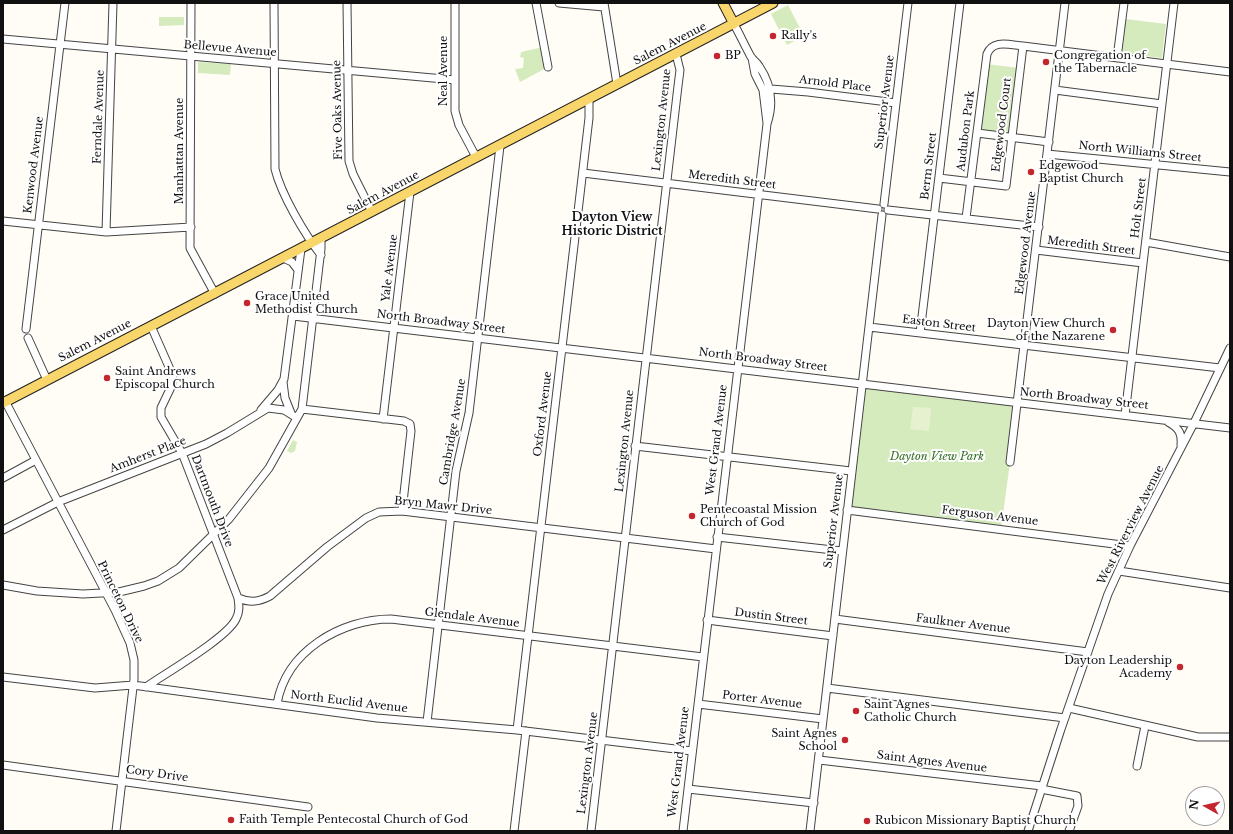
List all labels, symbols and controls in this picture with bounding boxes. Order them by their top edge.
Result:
street label: Salem Avenue [631,20,709,68]
place label: Rally's [781,29,817,43]
marker: Rally's [768,31,778,41]
street label: Neal Avenue [437,36,451,106]
street label: Bellevue Avenue [183,38,277,60]
place label: BP [725,49,741,63]
place label: Congregation of the Tabernacle [1054,49,1146,75]
marker: BP [712,51,722,61]
street label: Superior Avenue [873,54,897,150]
marker: Congregation of the Tabernacle [1041,57,1051,67]
street label: Five Oaks Avenue [331,60,345,160]
street label: Lexington Avenue [650,68,674,172]
street label: Ferndale Avenue [91,70,107,164]
street label: Arnold Place [798,73,872,95]
street label: Edgewood Court [990,77,1014,173]
street label: Audubon Park [955,90,977,172]
street label: Manhattan Avenue [173,98,187,204]
street label: Kenwood Avenue [21,116,47,214]
street label: Berm Street [918,131,940,201]
street label: North Williams Street [1078,139,1202,165]
place label: Edgewood Baptist Church [1039,159,1124,185]
marker: Edgewood Baptist Church [1026,167,1036,177]
street label: Salem Avenue [345,168,421,218]
street label: Meredith Street [687,168,777,192]
street label: Holt Street [1129,177,1149,239]
street label: Edgewood Avenue [1013,191,1039,295]
district label: Dayton View Historic District [561,211,663,239]
street label: Yale Avenue [379,233,401,303]
street label: Meredith Street [1046,234,1136,258]
place label: Grace United Methodist Church [255,290,358,316]
marker: Grace United Methodist Church [242,298,252,308]
street label: North Broadway Street [376,308,506,336]
street label: Easton Street [901,313,977,335]
street label: Salem Avenue [56,317,134,365]
place label: Dayton View Church of the Nazarene [987,317,1105,343]
marker: Dayton View Church of the Nazarene [1108,325,1118,335]
street label: North Broadway Street [698,346,828,374]
place label: Saint Andrews Episcopal Church [115,365,215,391]
street label: Oxford Avenue [531,370,555,458]
marker: Saint Andrews Episcopal Church [102,373,112,383]
street label: Cambridge Avenue [437,378,469,486]
street label: West Grand Avenue [704,384,730,496]
street label: North Broadway Street [1019,386,1149,412]
street label: Lexington Avenue [613,389,637,493]
street label: Amherst Place [108,434,188,476]
park label: Dayton View Park [890,450,984,464]
street label: Dartmouth Drive [188,453,236,549]
street label: West Riverview Avenue [1095,463,1167,587]
street label: Superior Avenue [822,473,846,569]
street label: Bryn Mawr Drive [393,494,493,518]
place label: Pentecoastal Mission Church of God [700,503,817,529]
street label: Ferguson Avenue [941,504,1039,528]
marker: Pentecoastal Mission Church of God [687,511,697,521]
street label: Princeton Drive [94,559,146,645]
street label: Glendale Avenue [424,606,520,630]
street label: Dustin Street [734,606,808,628]
street label: Faulkner Avenue [915,612,1011,636]
place label: Dayton Leadership Academy [1064,654,1172,680]
marker: Dayton Leadership Academy [1175,662,1185,672]
street label: North Euclid Avenue [290,688,408,716]
street label: Porter Avenue [721,689,803,711]
place label: Saint Agnes Catholic Church [864,698,957,724]
street label: West Grand Avenue [666,706,692,818]
marker: Saint Agnes Catholic Church [851,706,861,716]
street label: Lexington Avenue [575,711,601,815]
place label: Saint Agnes School [771,727,837,753]
marker: Saint Agnes School [840,735,850,745]
street label: Saint Agnes Avenue [876,749,988,775]
street label: Cory Drive [125,763,189,785]
north arrow [1185,786,1225,826]
text: N [1186,798,1202,811]
place label: Faith Temple Pentecostal Church of God [239,813,468,827]
place label: Rubicon Missionary Baptist Church [875,814,1076,828]
marker: Faith Temple Pentecostal Church of God [226,815,236,825]
marker: Rubicon Missionary Baptist Church [862,816,872,826]

